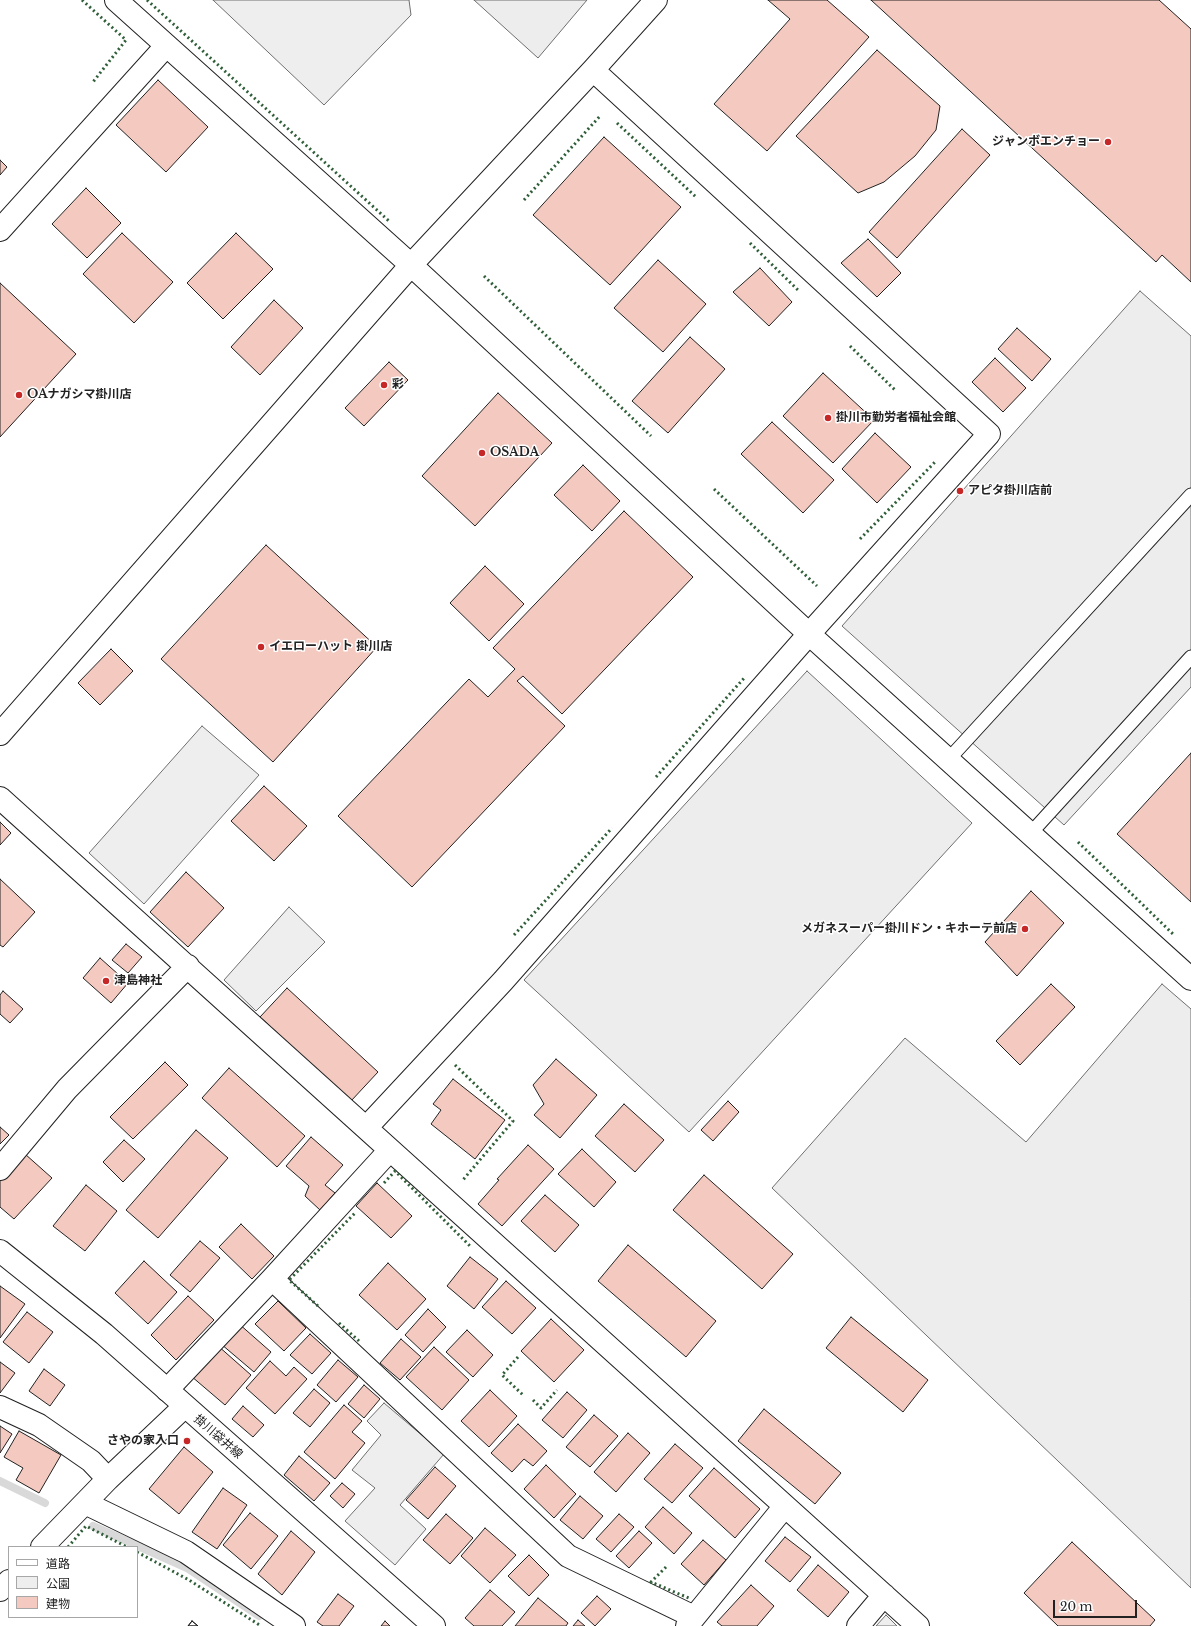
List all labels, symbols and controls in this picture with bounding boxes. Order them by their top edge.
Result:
place label: ジャンボエンチョー [992,135,1100,149]
marker: ジャンボエンチョー [1103,137,1113,147]
place label: 彩 [392,378,404,392]
marker: 彩 [379,380,389,390]
place label: OAナガシマ掛川店 [27,388,132,402]
marker: OAナガシマ掛川店 [14,390,24,400]
place label: 掛川市勤労者福祉会館 [836,411,956,425]
marker: 掛川市勤労者福祉会館 [823,413,833,423]
place label: OSADA [490,446,539,460]
marker: OSADA [477,448,487,458]
place label: アピタ掛川店前 [968,484,1052,498]
marker: アピタ掛川店前 [955,486,965,496]
place label: イエローハット 掛川店 [269,640,392,654]
marker: イエローハット 掛川店 [256,642,266,652]
place label: メガネスーパー掛川ドン・キホーテ前店 [801,922,1017,936]
marker: メガネスーパー掛川ドン・キホーテ前店 [1020,924,1030,934]
place label: 津島神社 [114,974,162,988]
marker: 津島神社 [101,976,111,986]
street label: 掛川袋井線 [191,1412,245,1462]
place label: さやの家入口 [107,1434,179,1448]
marker: さやの家入口 [182,1436,192,1446]
legend [8,1546,138,1618]
text: 道路 [46,1556,70,1571]
text: 公園 [46,1576,70,1591]
scale bar [1055,1592,1139,1618]
text: 建物 [46,1596,70,1611]
text: 20 m [1060,1599,1092,1614]

